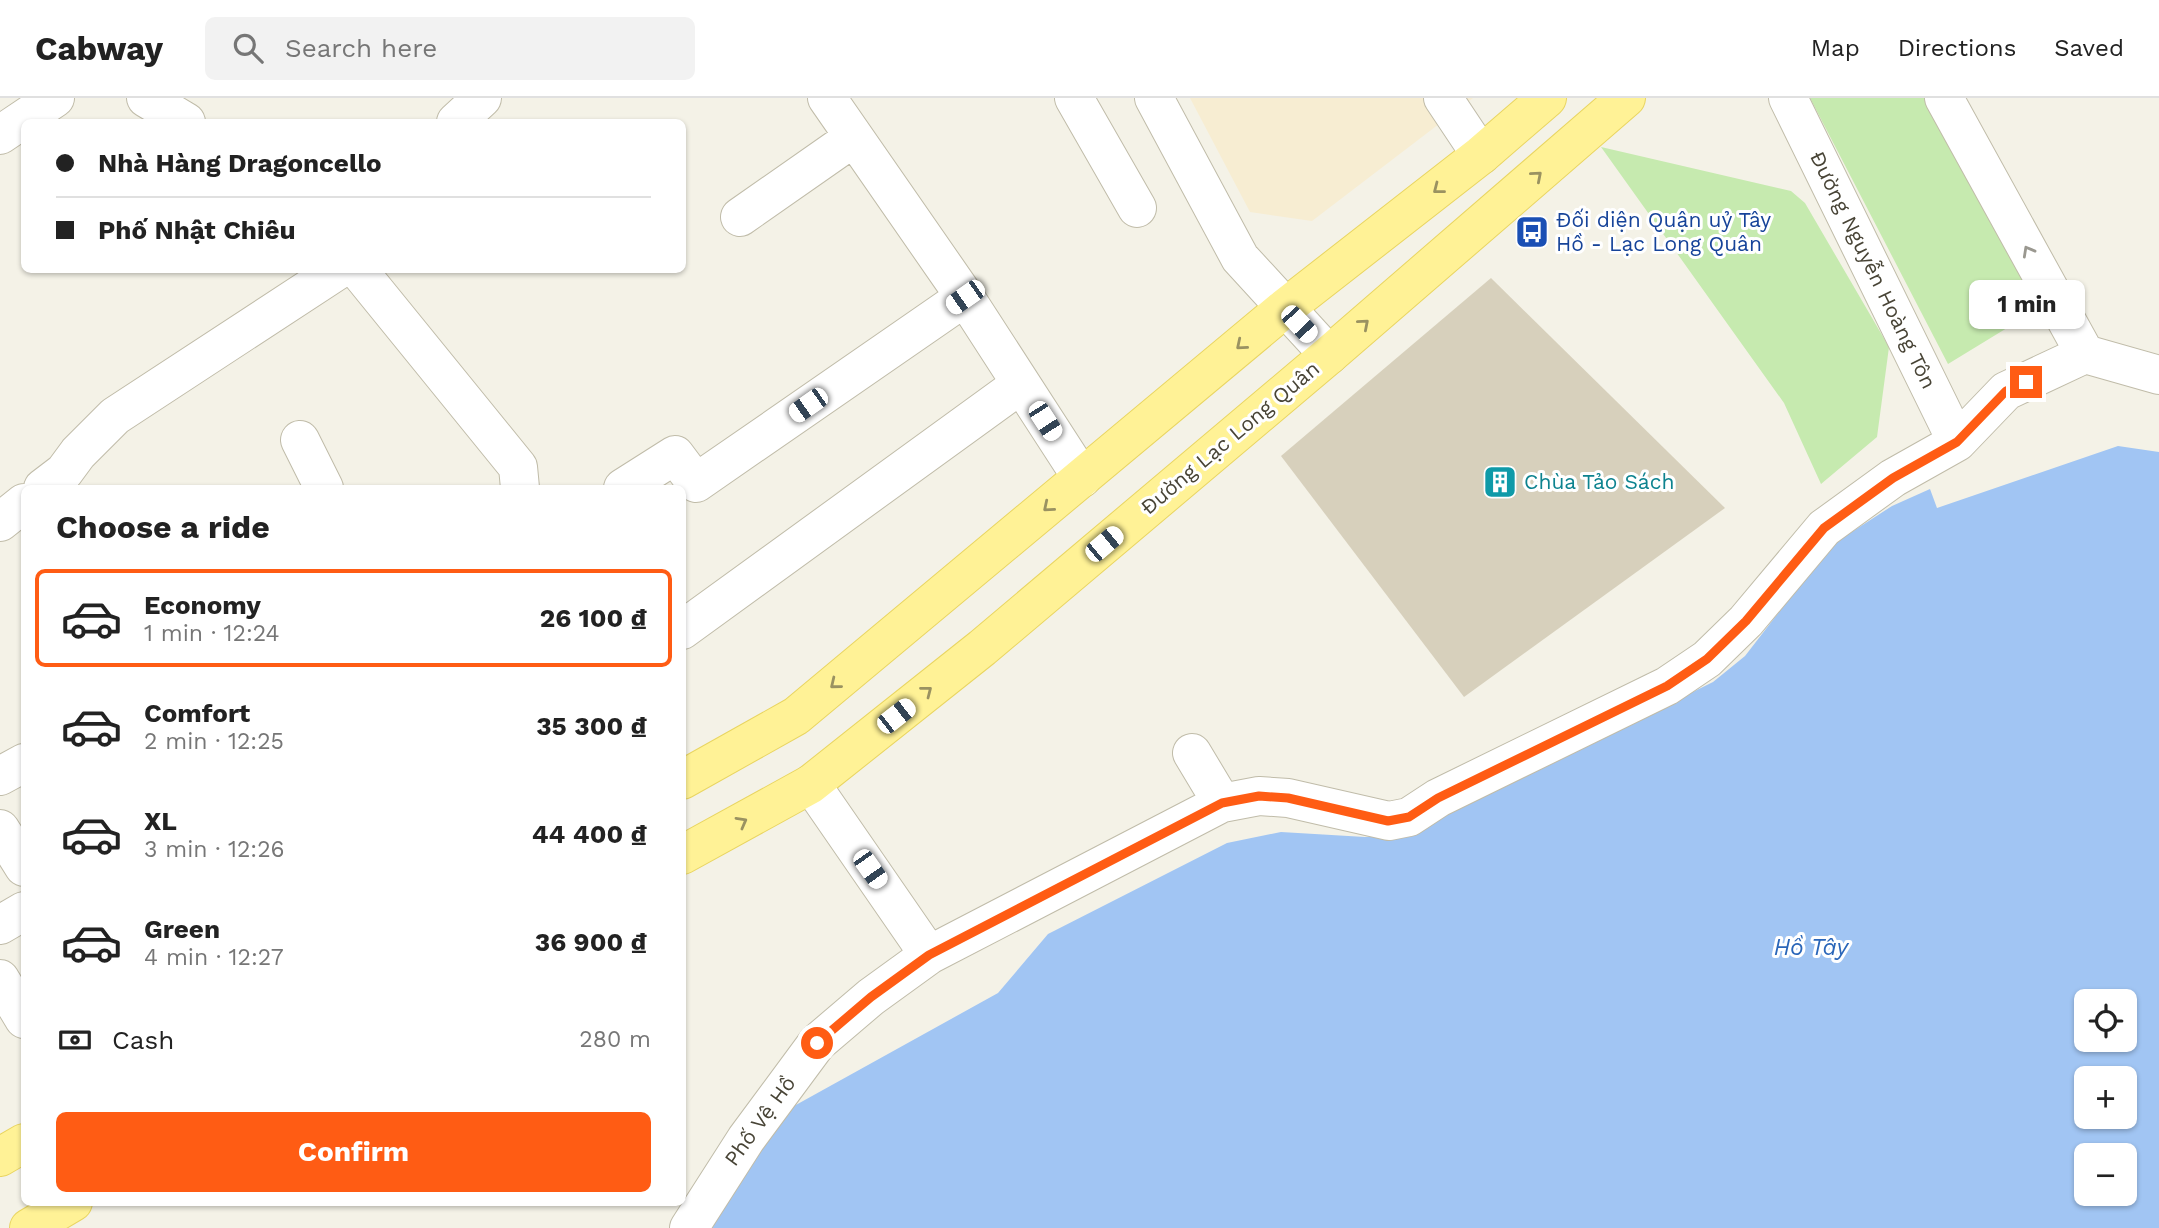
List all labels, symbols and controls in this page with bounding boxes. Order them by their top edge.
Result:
search box [205,17,695,80]
text: Cabway [35,29,163,68]
icon: search [229,29,267,67]
text: Search here [285,33,437,63]
text: Map [1811,34,1860,62]
text: Directions [1898,34,2016,62]
text: Saved [2054,34,2124,62]
street label: Đường Nguyễn Hoàng Tôn [1805,147,1942,393]
text: Nhà Hàng Dragoncello [98,148,381,178]
one-way arrow [1529,172,1542,184]
one-way arrow [1433,180,1446,193]
place label: Đối diện Quận uỷ Tây Hồ - Lạc Long Quân [1556,207,1771,256]
bus stop icon: Đối diện Quận uỷ Tây Hồ - Lạc Long Quân [1513,213,1551,251]
text: Phố Nhật Chiêu [98,215,296,245]
one-way arrow [2023,246,2036,258]
car [942,276,989,318]
callout: 1 min [1968,280,2084,330]
text: 1 min [1997,291,2057,318]
car [1277,301,1322,347]
one-way arrow [1356,320,1369,332]
one-way arrow [1236,337,1249,349]
street label: Đường Lạc Long Quân [1135,356,1324,520]
route end [2010,366,2042,398]
car [785,384,832,426]
car [1025,398,1066,444]
building icon: Chùa Tảo Sách [1481,463,1519,501]
place label: Chùa Tảo Sách [1524,469,1674,494]
one-way arrow [1043,499,1055,512]
text: Choose a ride [56,508,270,546]
car [1082,522,1127,566]
icon: car [60,587,123,650]
text: Economy [144,590,261,620]
text: 26 100 ₫ [540,603,647,633]
text: 1 min · 12:24 [144,620,279,647]
one-way arrow [830,676,843,688]
one-way arrow [919,687,932,699]
icon: car [60,695,123,758]
car [873,695,920,737]
text: Comfort [144,698,250,728]
text: 35 300 ₫ [536,711,647,741]
text: 2 min · 12:25 [144,728,284,755]
icon: car [60,803,123,866]
text: XL [144,806,177,836]
one-way arrow [735,817,747,830]
text: 44 400 ₫ [532,819,647,849]
text: 3 min · 12:26 [144,836,285,863]
car [850,846,891,892]
icon: car [60,911,123,974]
text: Green [144,914,220,944]
text: 36 900 ₫ [535,927,647,957]
water label: Hồ Tây [1774,934,1850,961]
text: 4 min · 12:27 [144,944,284,971]
map controls [2074,989,2137,1206]
button: locate [2074,989,2137,1052]
icon: cash [56,1021,94,1059]
text: Cash [112,1025,174,1055]
text: 280 m [579,1026,651,1053]
route start [801,1027,833,1059]
button: + [2074,1066,2137,1129]
street label: Phố Vệ Hồ [719,1071,800,1170]
button: Confirm [56,1112,651,1192]
button: − [2074,1143,2137,1206]

